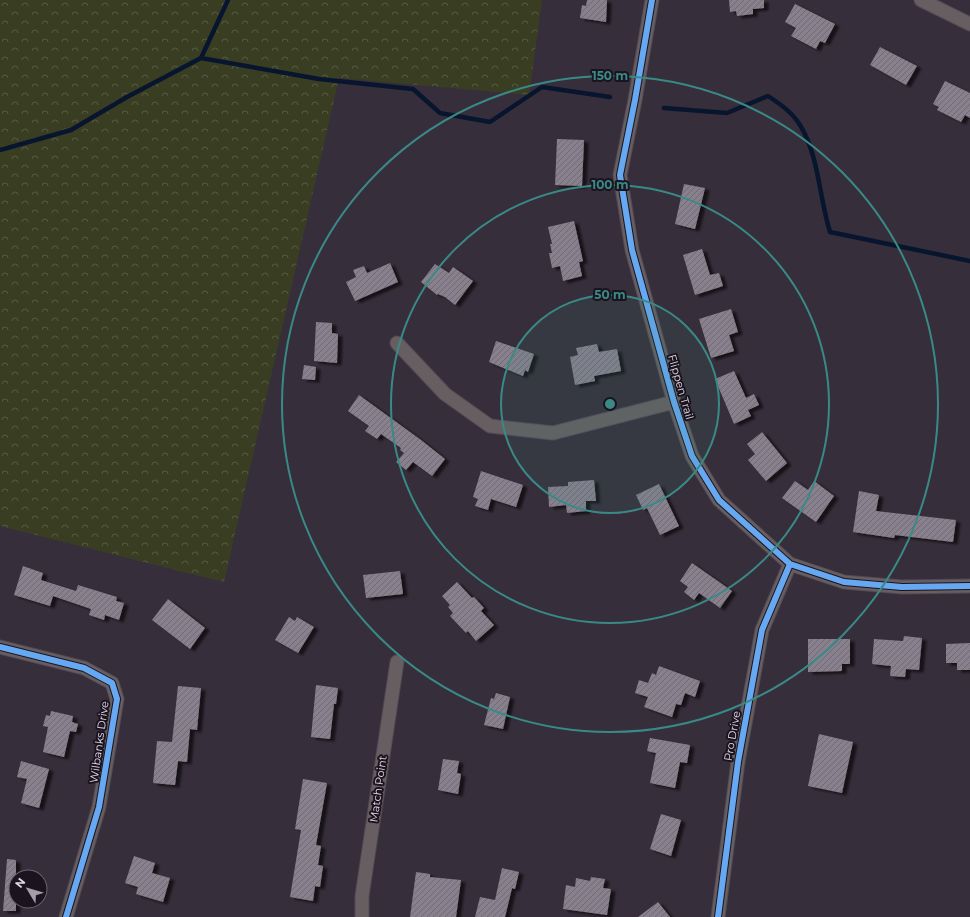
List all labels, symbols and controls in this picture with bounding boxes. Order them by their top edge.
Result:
text: 150 m [592,68,628,83]
text: 100 m [592,177,628,192]
text: 50 m [594,287,626,302]
street label: Flippen Trail [665,353,697,421]
centre of rings [603,397,617,411]
street label: Wilbanks Drive [86,700,112,784]
street label: Pro Drive [721,710,743,762]
street label: Match Point [366,754,390,823]
north arrow [8,869,48,909]
text: N [12,875,28,891]

